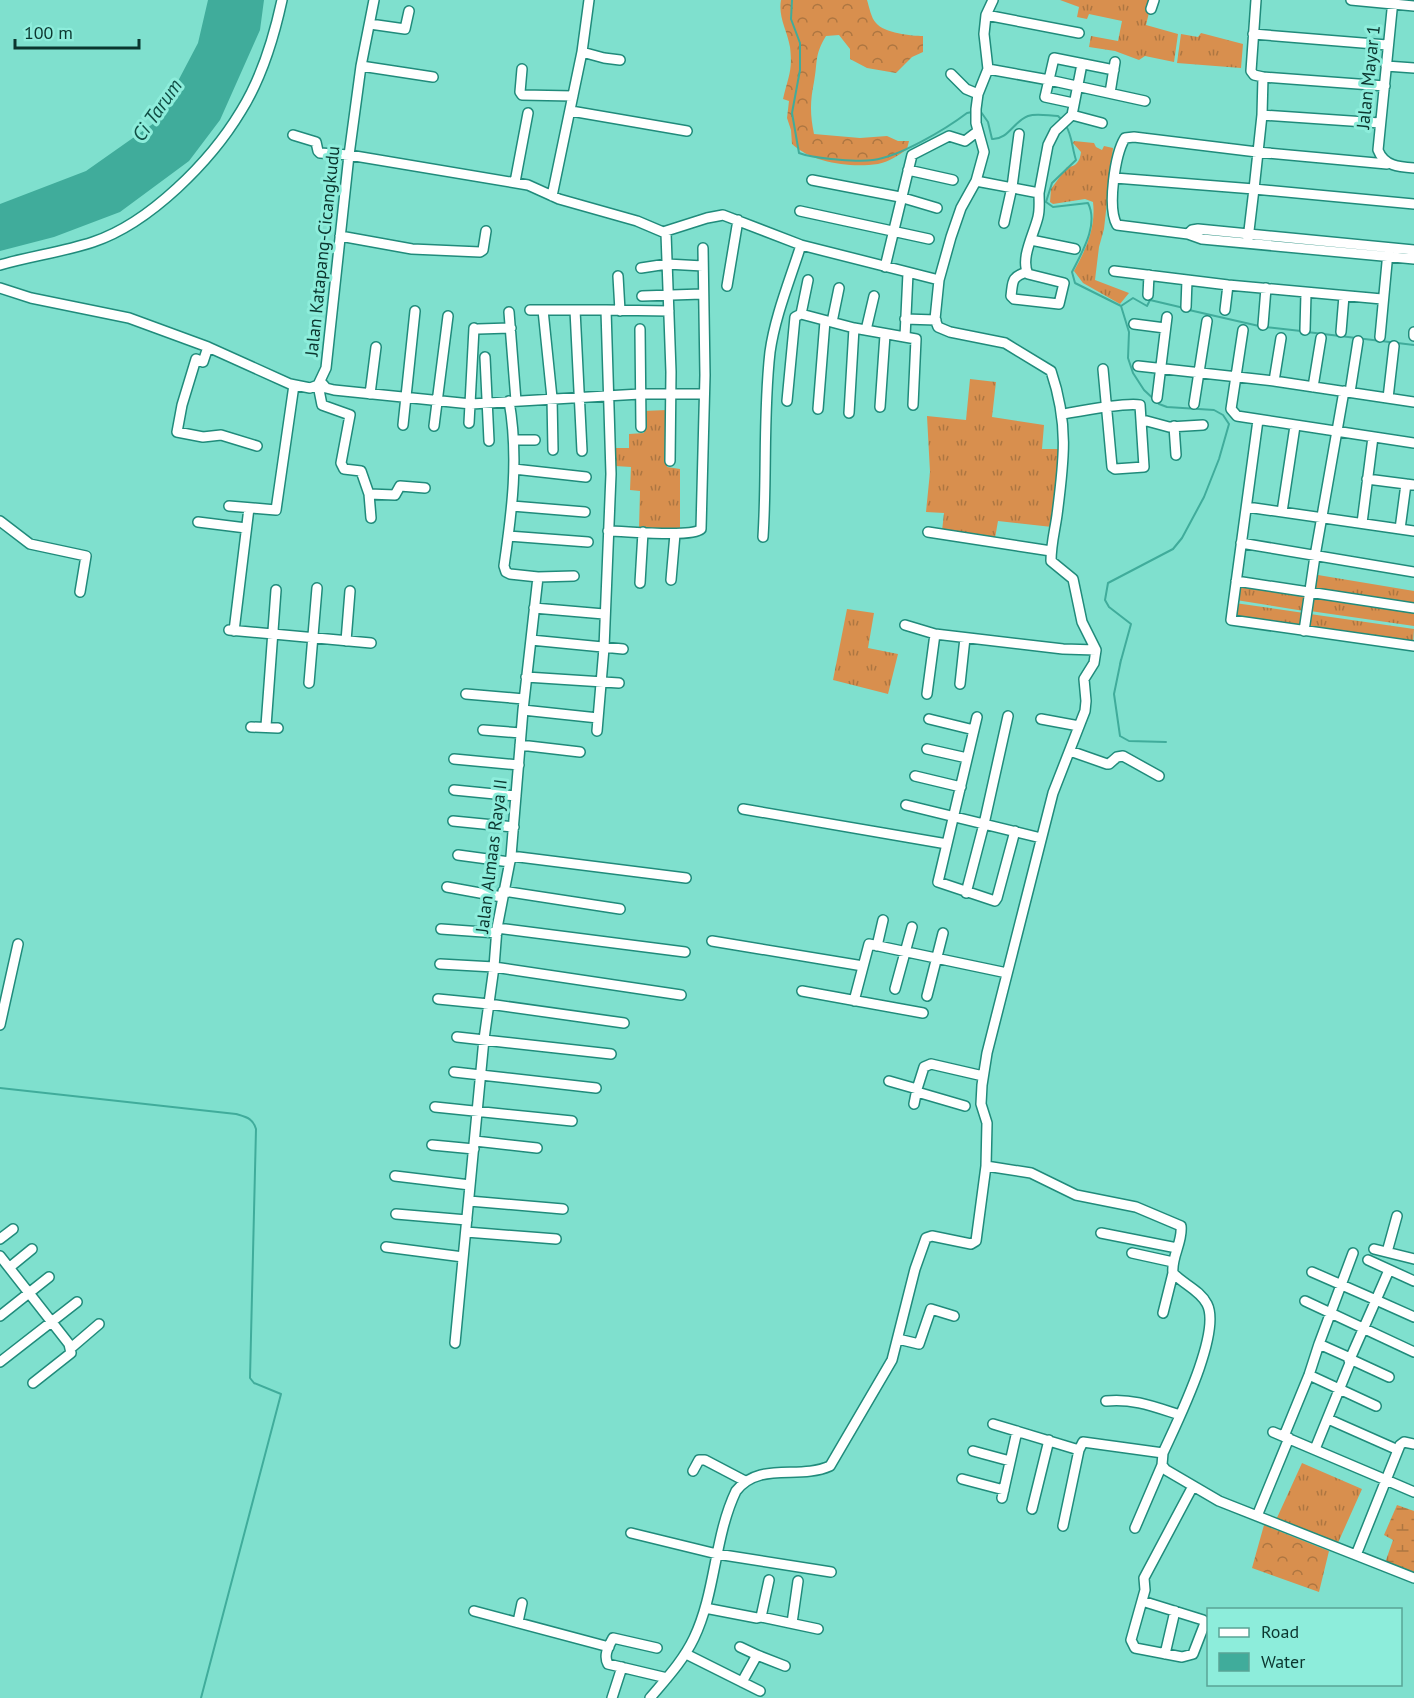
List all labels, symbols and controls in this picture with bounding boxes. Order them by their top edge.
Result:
scale bar [15,12,140,50]
text: 100 m [24,21,73,44]
street label: Jalan Mayar 1 [1351,24,1385,131]
water label: Ci Tarum [126,74,188,146]
street label: Jalan Katapang-Cicangkudu [299,145,344,358]
street label: Jalan Almaas Raya II [470,778,512,935]
legend [1207,1608,1402,1686]
text: Road [1261,1620,1299,1643]
text: Water [1261,1650,1305,1673]

